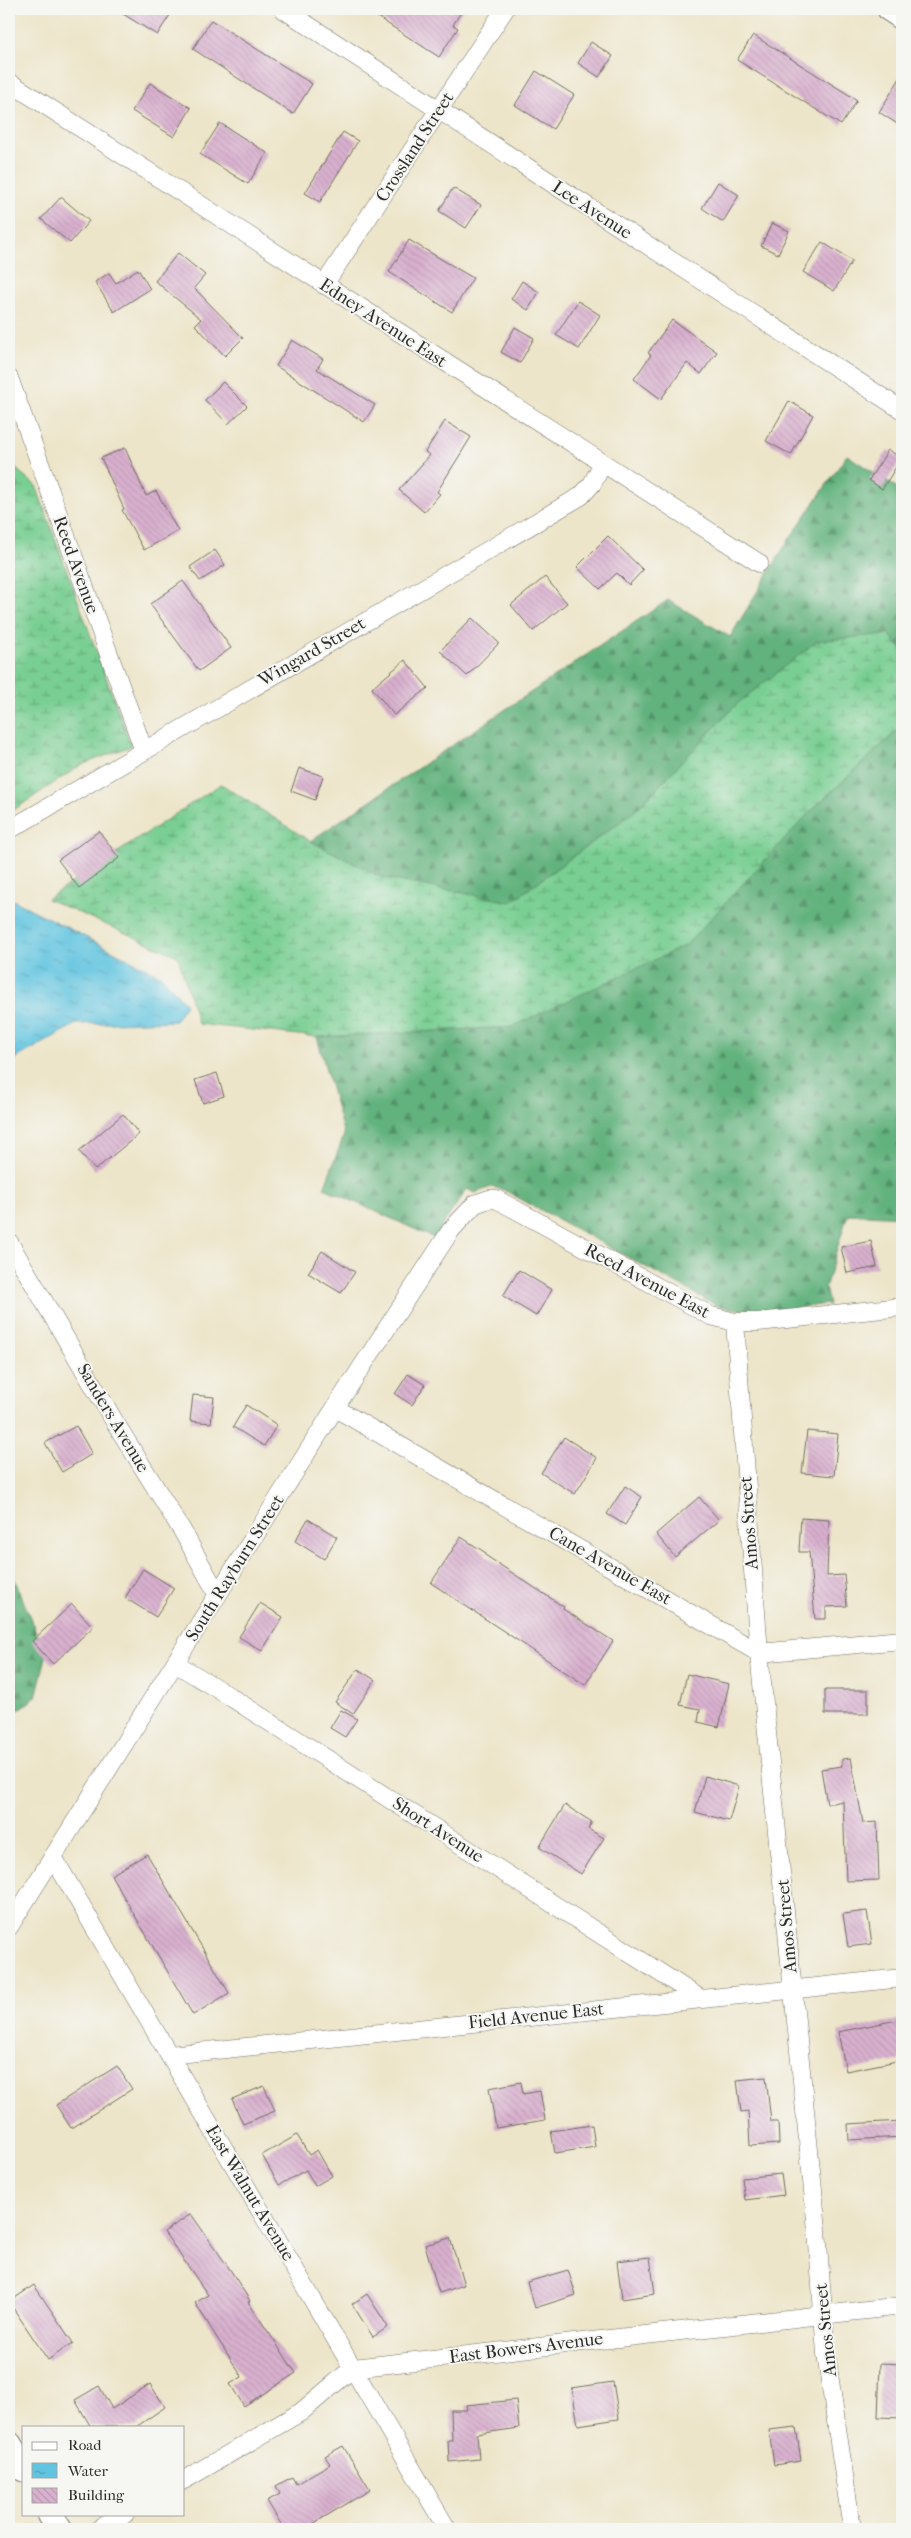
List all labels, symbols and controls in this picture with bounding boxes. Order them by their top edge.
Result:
street label: Crossland Street [372,88,459,206]
street label: Lee Avenue [548,176,636,244]
street label: Edney Avenue East [315,274,451,372]
street label: Reed Avenue [49,513,103,617]
street label: Wingard Street [254,613,370,692]
street label: Reed Avenue East [581,1239,714,1323]
street label: Sanders Avenue [72,1360,154,1476]
street label: Amos Street [735,1475,763,1571]
street label: South Rayburn Street [181,1490,289,1645]
street label: Cane Avenue East [545,1522,675,1610]
street label: Short Avenue [388,1793,488,1867]
street label: Amos Street [772,1878,802,1975]
street label: Field Avenue East [467,1998,606,2034]
street label: East Walnut Avenue [201,2121,299,2265]
street label: Amos Street [811,2282,841,2379]
street label: East Bowers Avenue [448,2328,604,2368]
legend [22,2426,185,2516]
text: Road [68,2436,102,2454]
text: Water [67,2462,108,2480]
text: Building [68,2486,125,2504]

